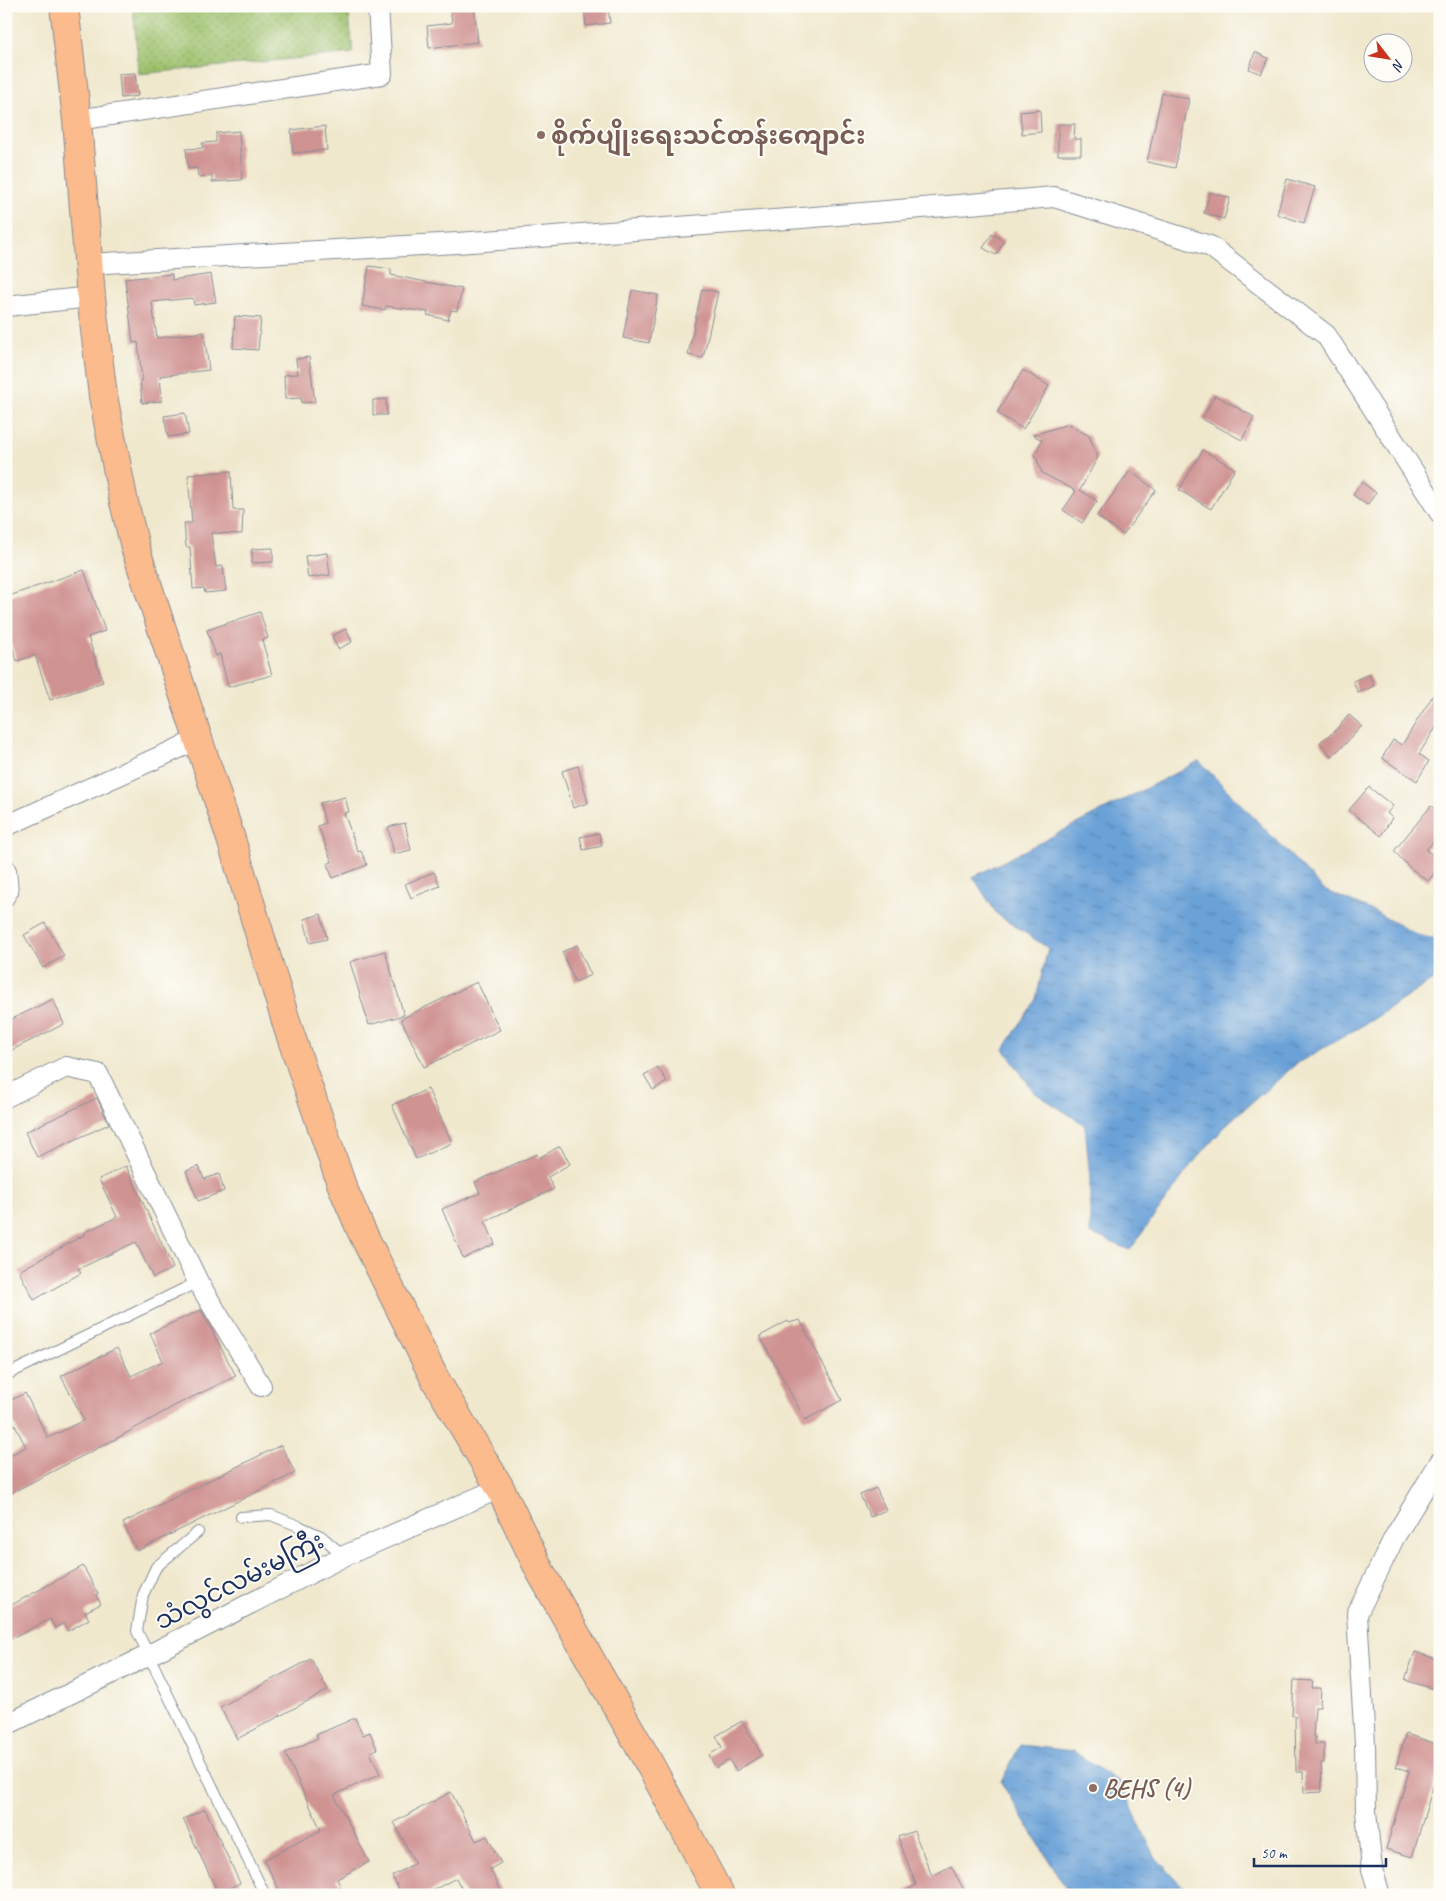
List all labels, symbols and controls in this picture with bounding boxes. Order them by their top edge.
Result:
north arrow [1364,32,1414,82]
text: N [1388,56,1408,75]
place label: စိုက်ပျိုးရေးသင်တန်းကျောင်း [551,118,866,156]
marker: စိုက်ပျိုးရေးသင်တန်းကျောင်း [535,129,547,141]
street label: သံလွင်လမ်းမကြီး [149,1523,331,1641]
place label: BEHS (4) [1103,1773,1192,1805]
marker: BEHS (4) [1087,1782,1099,1794]
scale bar [1254,1836,1386,1868]
text: 50 m [1261,1844,1288,1863]

